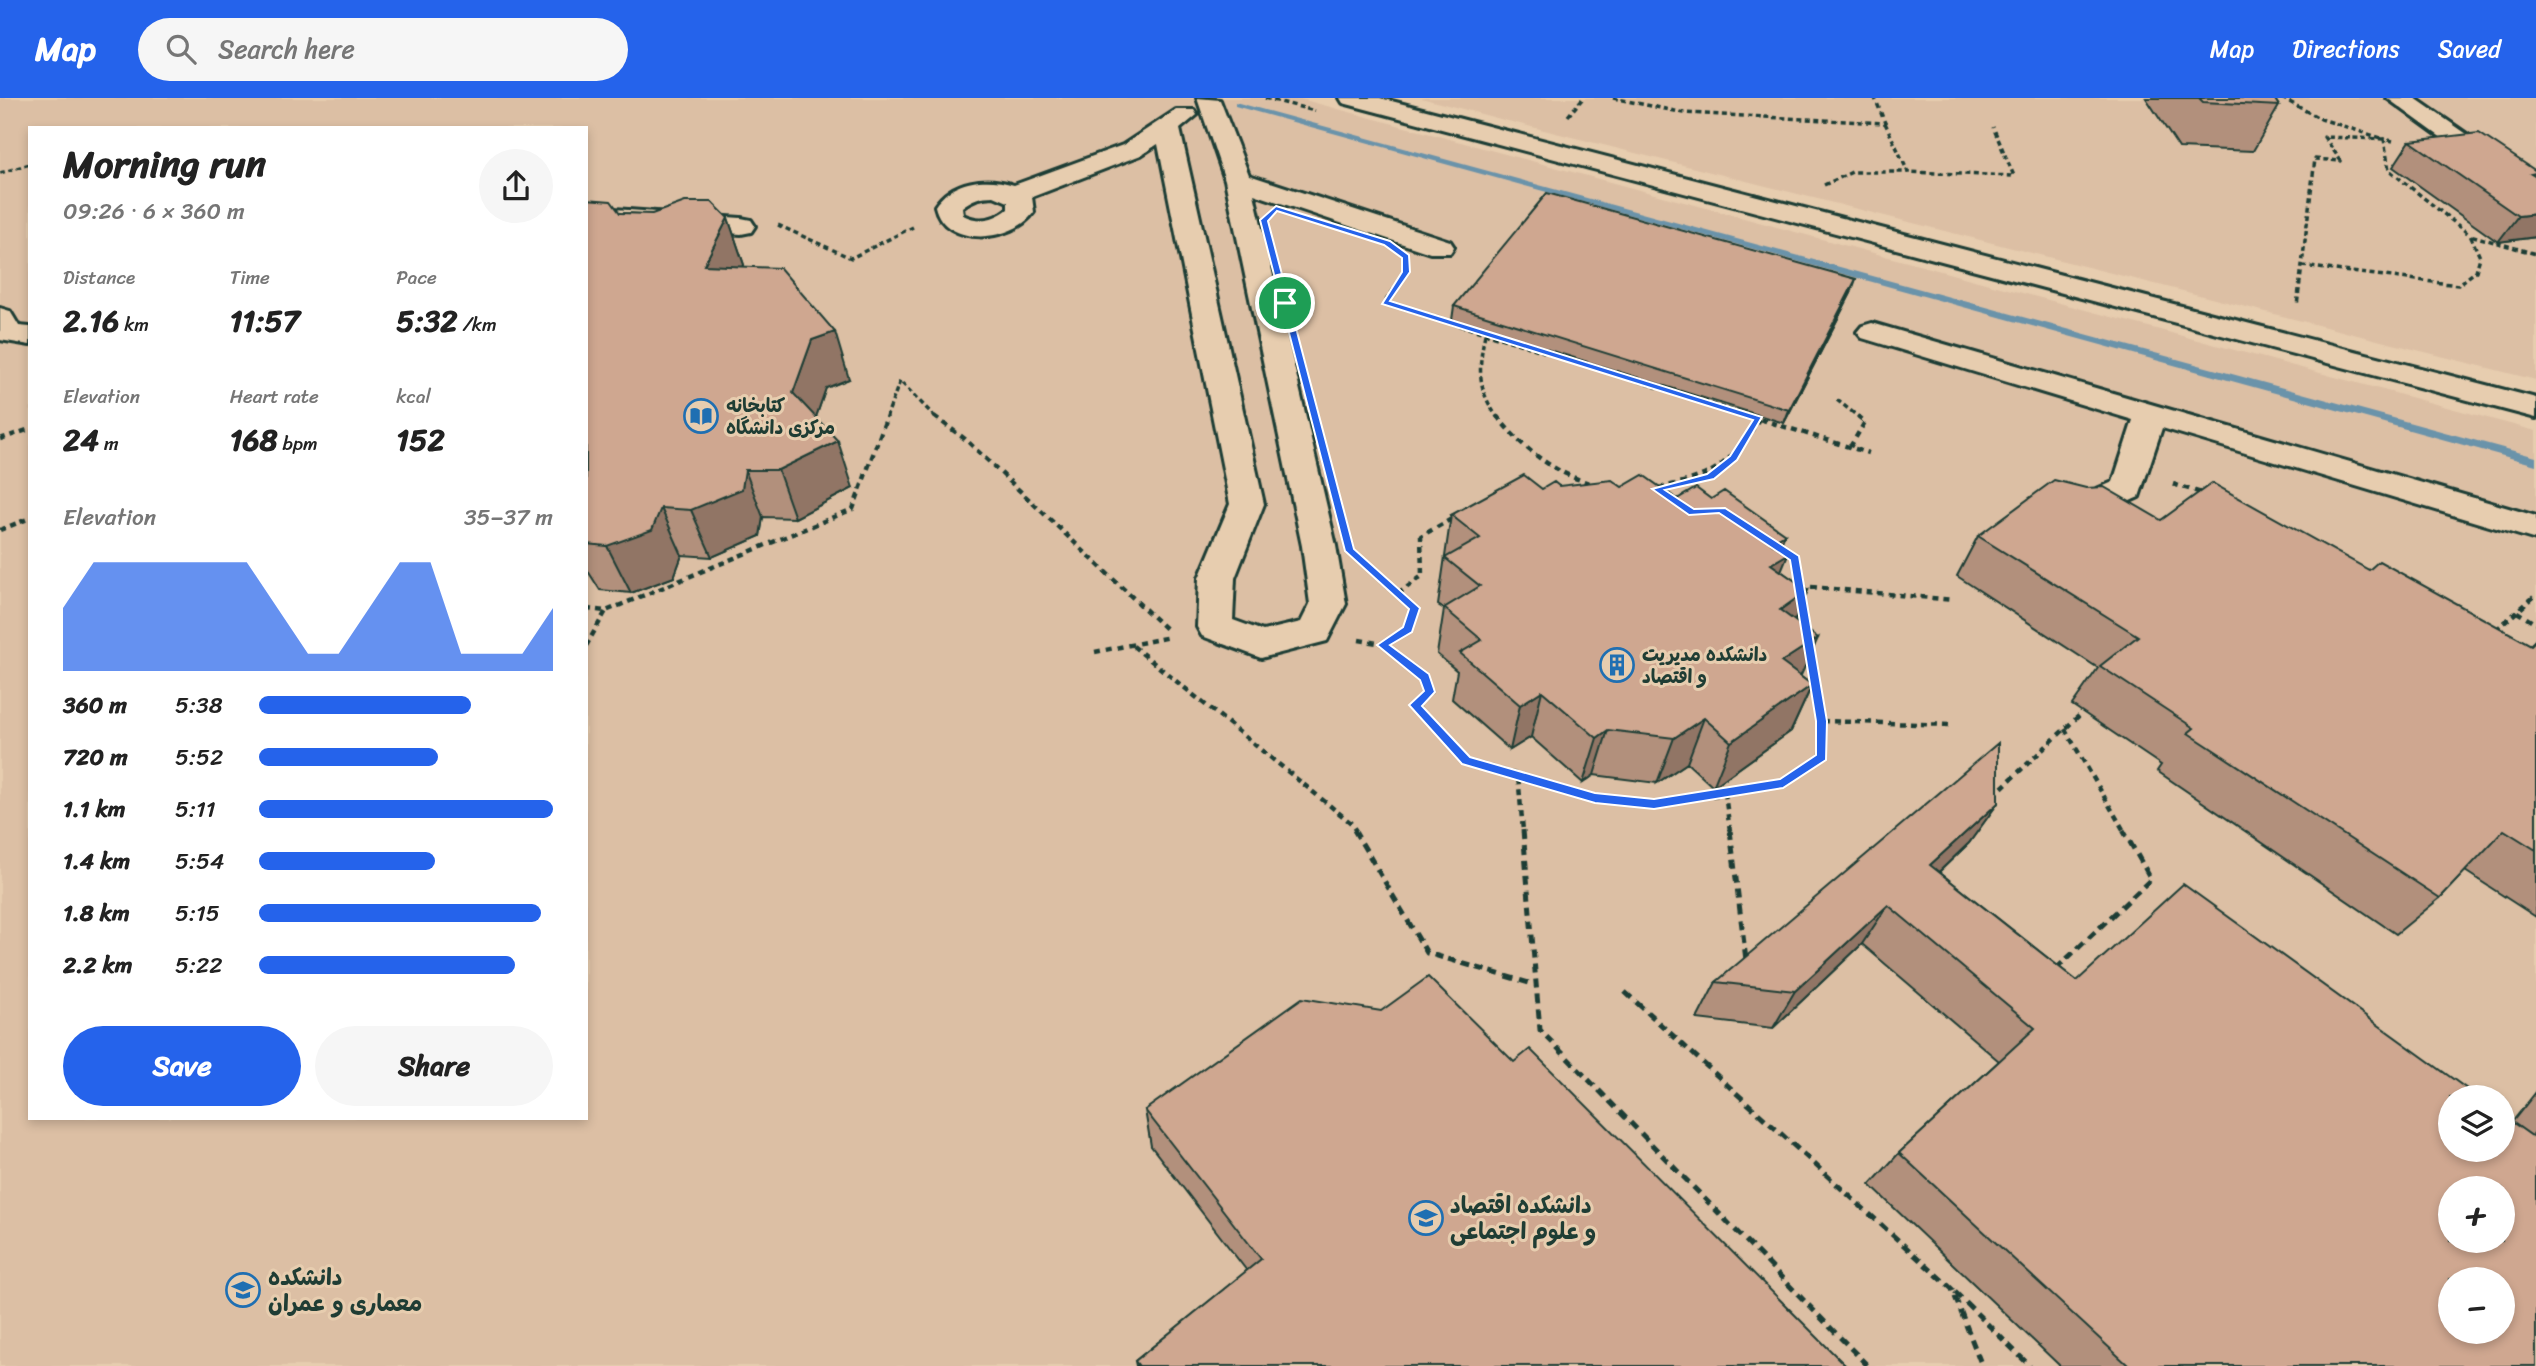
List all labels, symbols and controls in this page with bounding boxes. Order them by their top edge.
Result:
search box [138,18,628,81]
text: Map [35,20,96,78]
text: Search here [218,26,355,72]
text: Map [2210,28,2254,70]
text: Directions [2292,28,2400,70]
text: Saved [2438,28,2501,70]
icon: search [162,30,200,68]
text: Morning run [63,131,266,198]
button: share [479,149,553,223]
text: 09:26 · 6 × 360 m [63,191,245,232]
text: Distance [63,261,135,294]
text: Time [230,261,270,294]
text: Pace [396,261,437,294]
pin [1255,273,1315,333]
icon: arrive [1266,284,1304,322]
text: 2.16 [63,294,119,348]
text: 11:57 [230,294,300,348]
text: 5:32 [396,294,458,348]
text: km [119,308,149,341]
text: /km [458,308,497,341]
text: Elevation [63,380,140,413]
text: Heart rate [230,380,319,413]
text: kcal [396,380,431,413]
place label: کتابخانه مرکزی دانشگاه [726,389,835,444]
library icon: کتابخانه مرکزی دانشگاه [682,397,720,435]
text: 24 [63,413,99,467]
text: 168 [230,413,278,467]
text: 152 [396,413,445,467]
text: m [99,427,119,460]
text: bpm [278,427,318,460]
text: Elevation [63,497,156,538]
text: 35–37 m [464,497,553,538]
place label: دانشکده مدیریت و اقتصاد [1642,638,1767,693]
building icon: دانشکده مدیریت و اقتصاد [1598,646,1636,684]
text: 360 m [63,685,127,726]
text: 5:38 [175,685,223,726]
text: 720 m [63,737,128,778]
text: 5:52 [175,737,223,778]
text: 1.1 km [63,789,126,830]
text: 5:11 [175,789,216,830]
text: 1.4 km [63,841,130,882]
text: 5:54 [175,841,224,882]
text: 1.8 km [63,893,130,934]
text: 5:15 [175,893,220,934]
text: 2.2 km [63,945,132,986]
text: 5:22 [175,945,223,986]
button: Save [63,1026,301,1106]
button: Share [315,1026,553,1106]
map controls [2438,1085,2515,1344]
button: layers [2438,1085,2515,1162]
button: + [2438,1176,2515,1253]
place label: دانشکده اقتصاد و علوم اجتماعی [1450,1185,1596,1252]
school or university icon: دانشکده اقتصاد و علوم اجتماعی [1407,1199,1445,1237]
place label: دانشکده معماری و عمران [268,1257,422,1324]
button: − [2438,1267,2515,1344]
school or university icon: دانشکده معماری و عمران [224,1271,262,1309]

